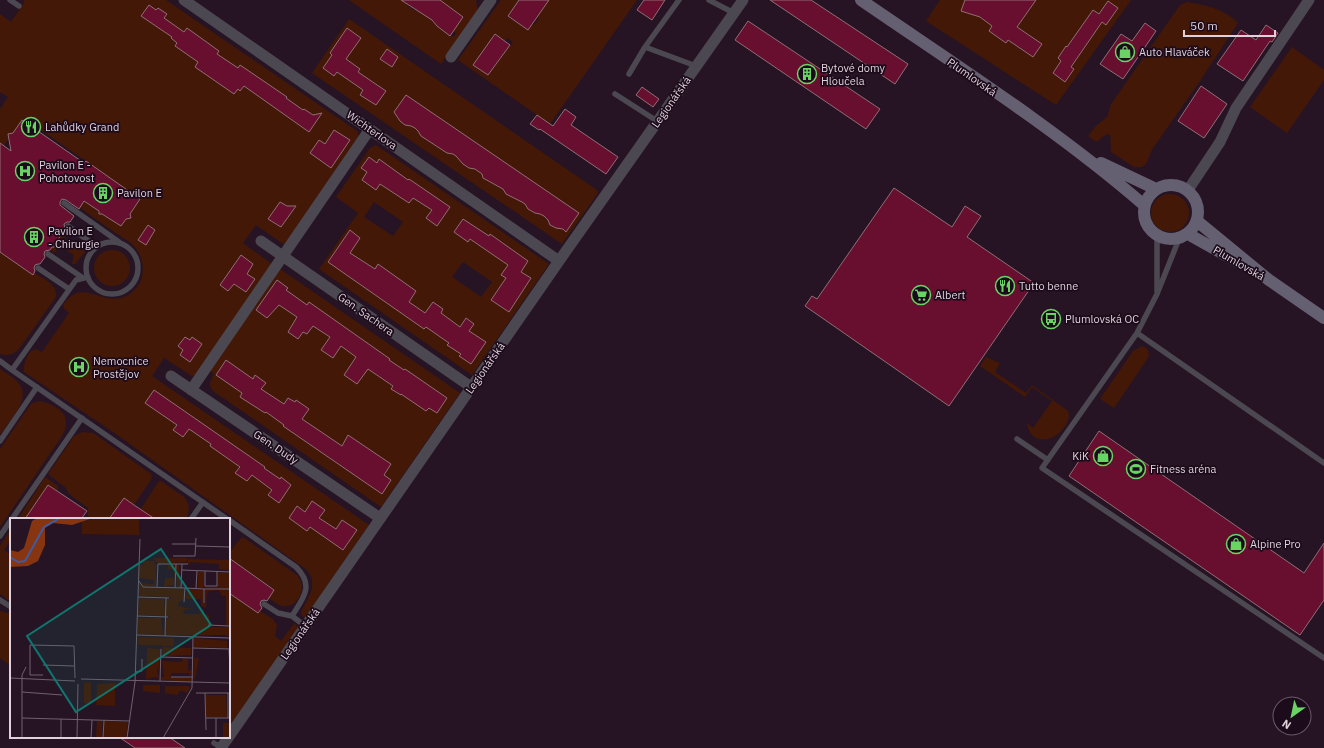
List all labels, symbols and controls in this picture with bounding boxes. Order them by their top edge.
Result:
scale bar [1184,12,1275,38]
text: 50 m [1190,18,1218,33]
shop icon: Auto Hlaváček [1114,41,1136,63]
place label: Auto Hlaváček [1139,45,1210,59]
street label: Plumlovská [945,55,999,99]
place label: Bytové domy Hloučela [821,61,885,88]
building icon: Bytové domy Hloučela [796,63,818,85]
street label: Legionářská [648,74,694,130]
street label: Wichterlova [344,107,400,153]
restaurant icon: Lahůdky Grand [20,116,42,138]
place label: Lahůdky Grand [45,120,119,134]
place label: Pavilon E - Pohotovost [39,158,95,185]
hospital icon: Pavilon E - Pohotovost [14,160,36,182]
building icon: Pavilon E [92,182,114,204]
place label: Pavilon E [117,186,162,200]
place label: Pavilon E - Chirurgie [48,224,99,251]
building icon: Pavilon E - Chirurgie [23,226,45,248]
street label: Plumlovská [1211,243,1267,283]
restaurant icon: Tutto benne [994,275,1016,297]
place label: Tutto benne [1019,279,1078,293]
supermarket icon: Albert [910,284,932,306]
place label: Albert [935,288,966,302]
street label: Gen. Sachera [335,289,397,339]
bus stop icon: Plumlovská OC [1040,308,1062,330]
place label: Plumlovská OC [1065,312,1139,326]
street label: Legionářská [462,340,508,396]
place label: Nemocnice Prostějov [93,354,149,381]
hospital icon: Nemocnice Prostějov [68,356,90,378]
street label: Gen. Dudy [251,427,301,467]
shop icon: KiK [1092,445,1114,467]
place label: KiK [1072,449,1089,463]
sports icon: Fitness aréna [1125,458,1147,480]
place label: Fitness aréna [1150,462,1216,476]
inset map [10,518,230,738]
shop icon: Alpine Pro [1225,533,1247,555]
place label: Alpine Pro [1250,537,1301,551]
street label: Legionářská [277,606,323,662]
north arrow [1272,696,1312,736]
text: N [1279,716,1294,732]

